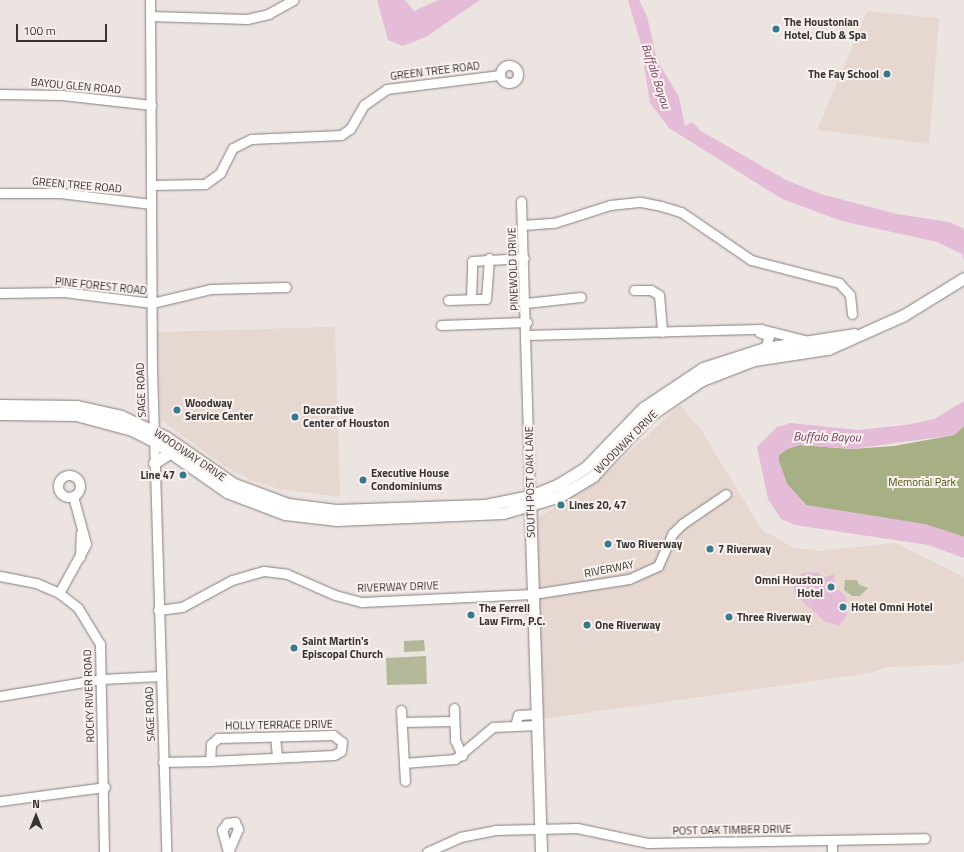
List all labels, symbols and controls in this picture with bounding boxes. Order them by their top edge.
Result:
scale bar [18,16,109,42]
place label: The Houstonian Hotel, Club & Spa [784,16,866,42]
text: 100 m [23,21,56,40]
marker: The Houstonian Hotel, Club & Spa [771,24,781,34]
water label: Buffalo Bayou [639,42,673,110]
street label: GREEN TREE ROAD [389,59,481,83]
place label: The Fay School [808,67,879,81]
marker: The Fay School [882,69,892,79]
street label: BAYOU GLEN ROAD [30,75,122,97]
street label: GREEN TREE ROAD [31,174,123,196]
street label: PINEWOLD DRIVE [505,227,521,311]
street label: PINE FOREST ROAD [54,275,148,297]
street label: SAGE ROAD [133,362,149,418]
place label: Woodway Service Center [185,397,253,423]
place label: Decorative Center of Houston [303,404,389,430]
marker: Woodway Service Center [172,405,182,415]
street label: WOODWAY DRIVE [592,408,660,476]
marker: Decorative Center of Houston [290,412,300,422]
street label: WOODWAY DRIVE [151,426,229,484]
street label: SOUTH POST OAK LANE [522,426,538,538]
water label: Buffalo Bayou [793,429,861,445]
place label: Executive House Condominiums [371,467,449,493]
place label: Line 47 [141,468,175,482]
marker: Line 47 [178,470,188,480]
marker: Executive House Condominiums [358,475,368,485]
park label: Memorial Park [888,475,956,489]
place label: Lines 20, 47 [569,498,626,512]
marker: Lines 20, 47 [556,500,566,510]
place label: Two Riverway [616,537,682,551]
marker: Two Riverway [603,539,613,549]
place label: 7 Riverway [718,542,771,556]
marker: 7 Riverway [705,544,715,554]
street label: RIVERWAY [583,558,635,580]
place label: Omni Houston Hotel [755,574,823,600]
street label: RIVERWAY DRIVE [357,579,439,595]
marker: Omni Houston Hotel [826,582,836,592]
place label: Hotel Omni Hotel [851,600,933,614]
place label: The Ferrell Law Firm, P.C. [479,602,545,628]
marker: Hotel Omni Hotel [838,602,848,612]
marker: The Ferrell Law Firm, P.C. [466,610,476,620]
place label: Three Riverway [737,610,811,624]
marker: Three Riverway [724,612,734,622]
place label: One Riverway [595,618,661,632]
marker: One Riverway [582,620,592,630]
place label: Saint Martin's Episcopal Church [302,635,383,661]
marker: Saint Martin's Episcopal Church [289,643,299,653]
street label: ROCKY RIVER ROAD [81,649,97,743]
street label: SAGE ROAD [142,686,158,742]
street label: HOLLY TERRACE DRIVE [225,717,333,733]
north arrow [16,796,56,836]
text: N [32,796,40,812]
street label: POST OAK TIMBER DRIVE [672,822,792,838]

